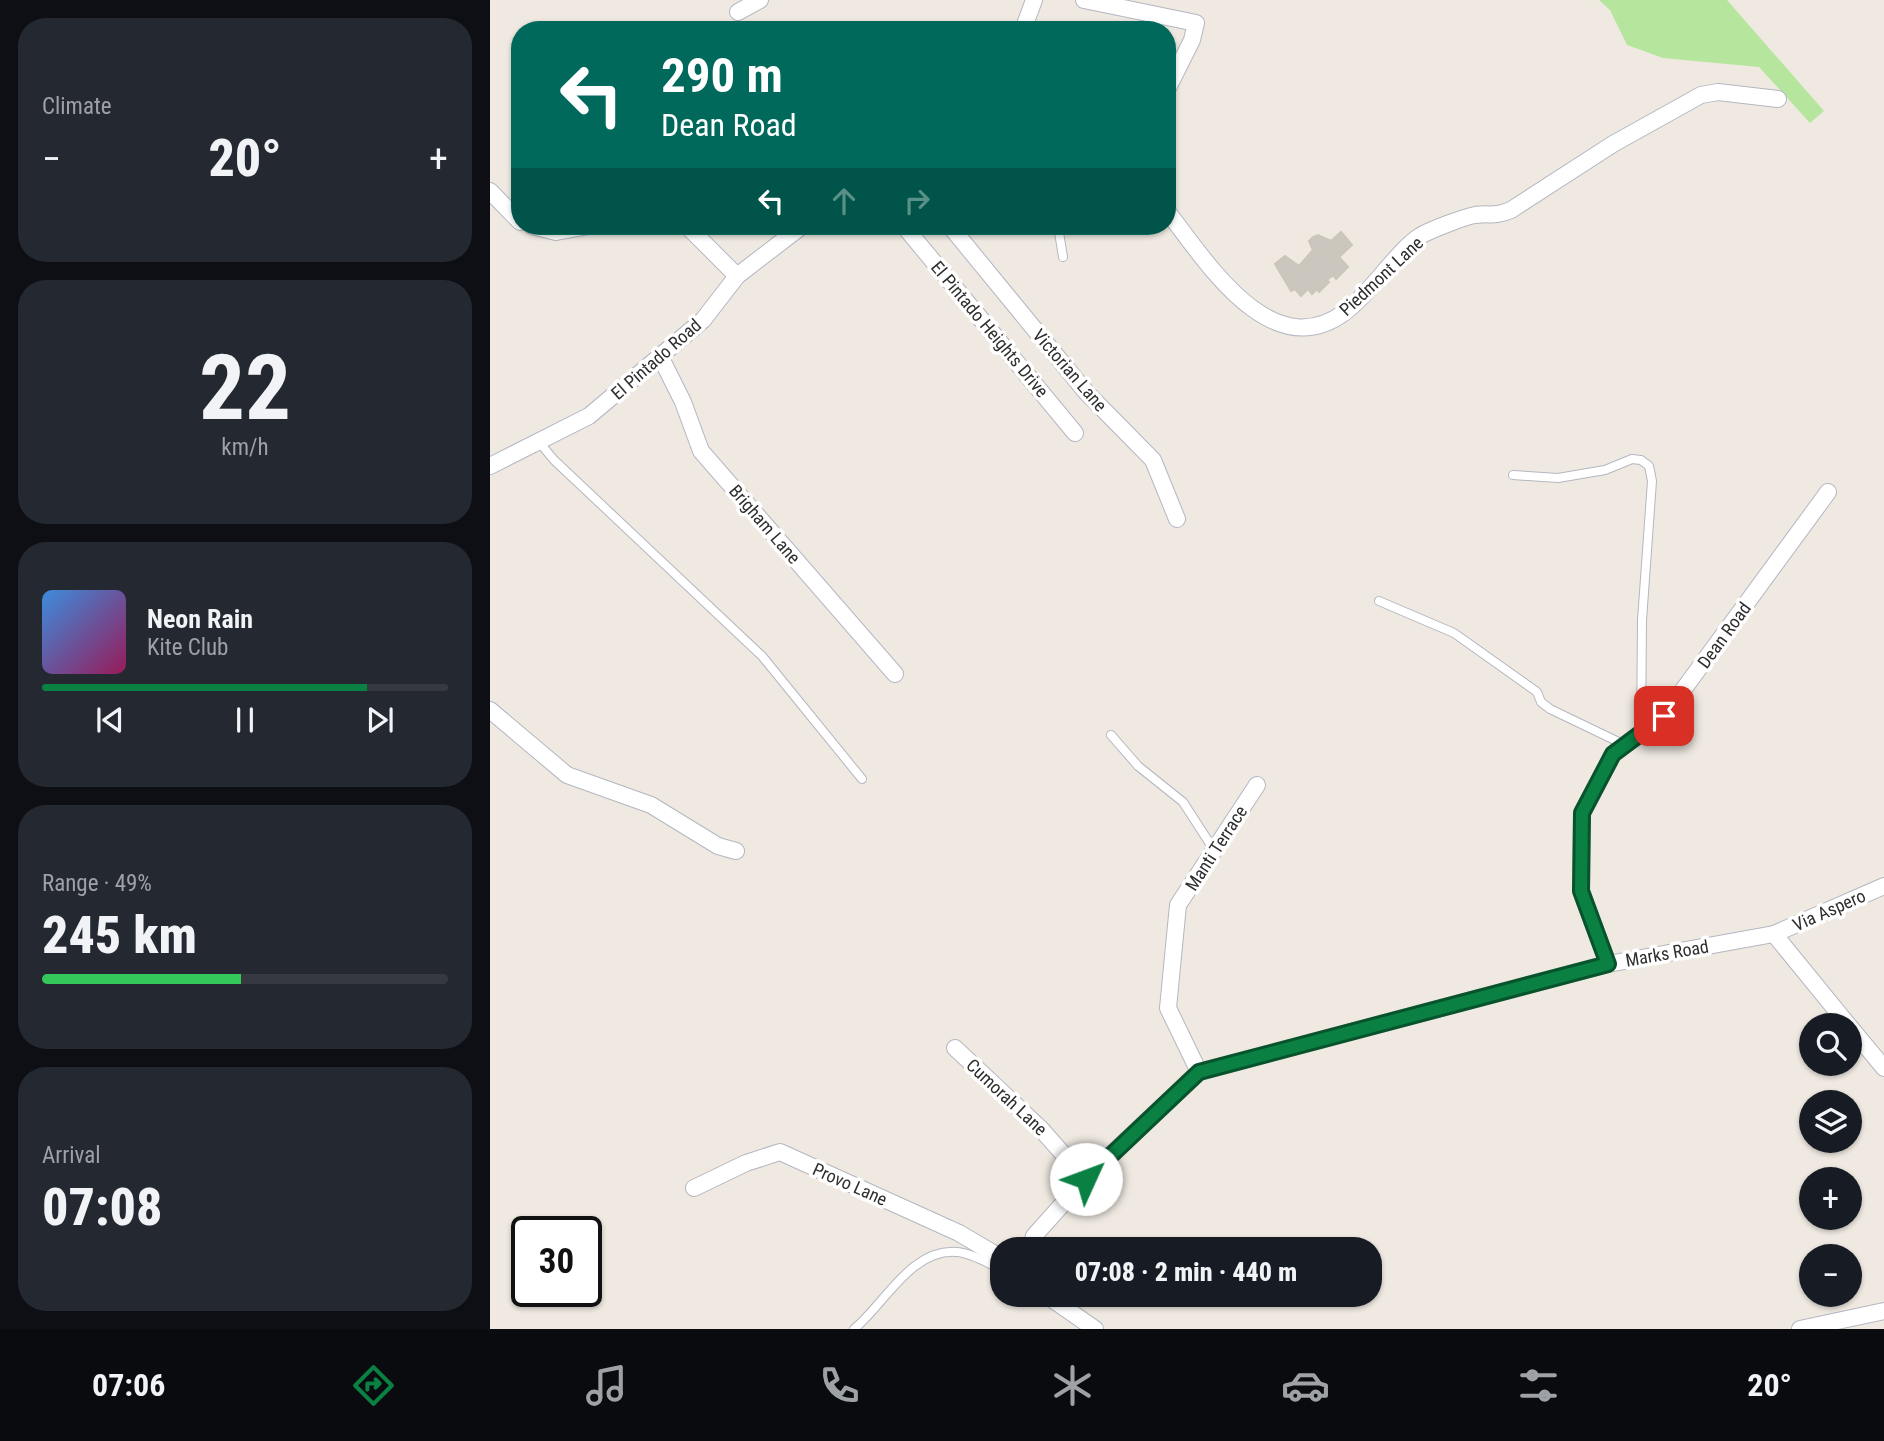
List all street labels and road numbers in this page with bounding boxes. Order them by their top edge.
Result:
street label: Piedmont Lane [1335,232,1427,320]
street label: El Pintado Heights Drive [927,257,1053,401]
street label: El Pintado Road [607,314,705,404]
street label: Victorian Lane [1029,325,1111,415]
street label: Brigham Lane [725,480,805,568]
street label: Dean Road [1693,598,1755,672]
street label: Manti Terrace [1181,802,1251,894]
street label: Via Aspero [1789,885,1869,935]
street label: Marks Road [1624,935,1710,971]
street label: Cumorah Lane [962,1054,1052,1140]
street label: Provo Lane [810,1158,890,1210]

